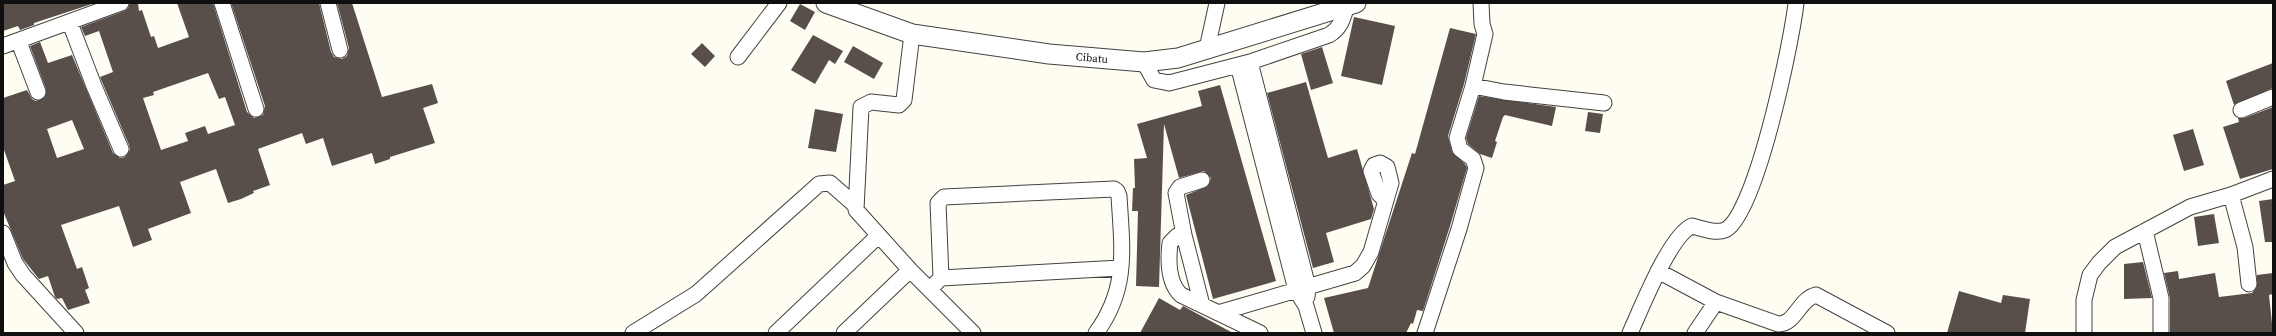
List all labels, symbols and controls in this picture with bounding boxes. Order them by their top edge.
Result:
street label: Cibatu [1075,49,1109,67]

